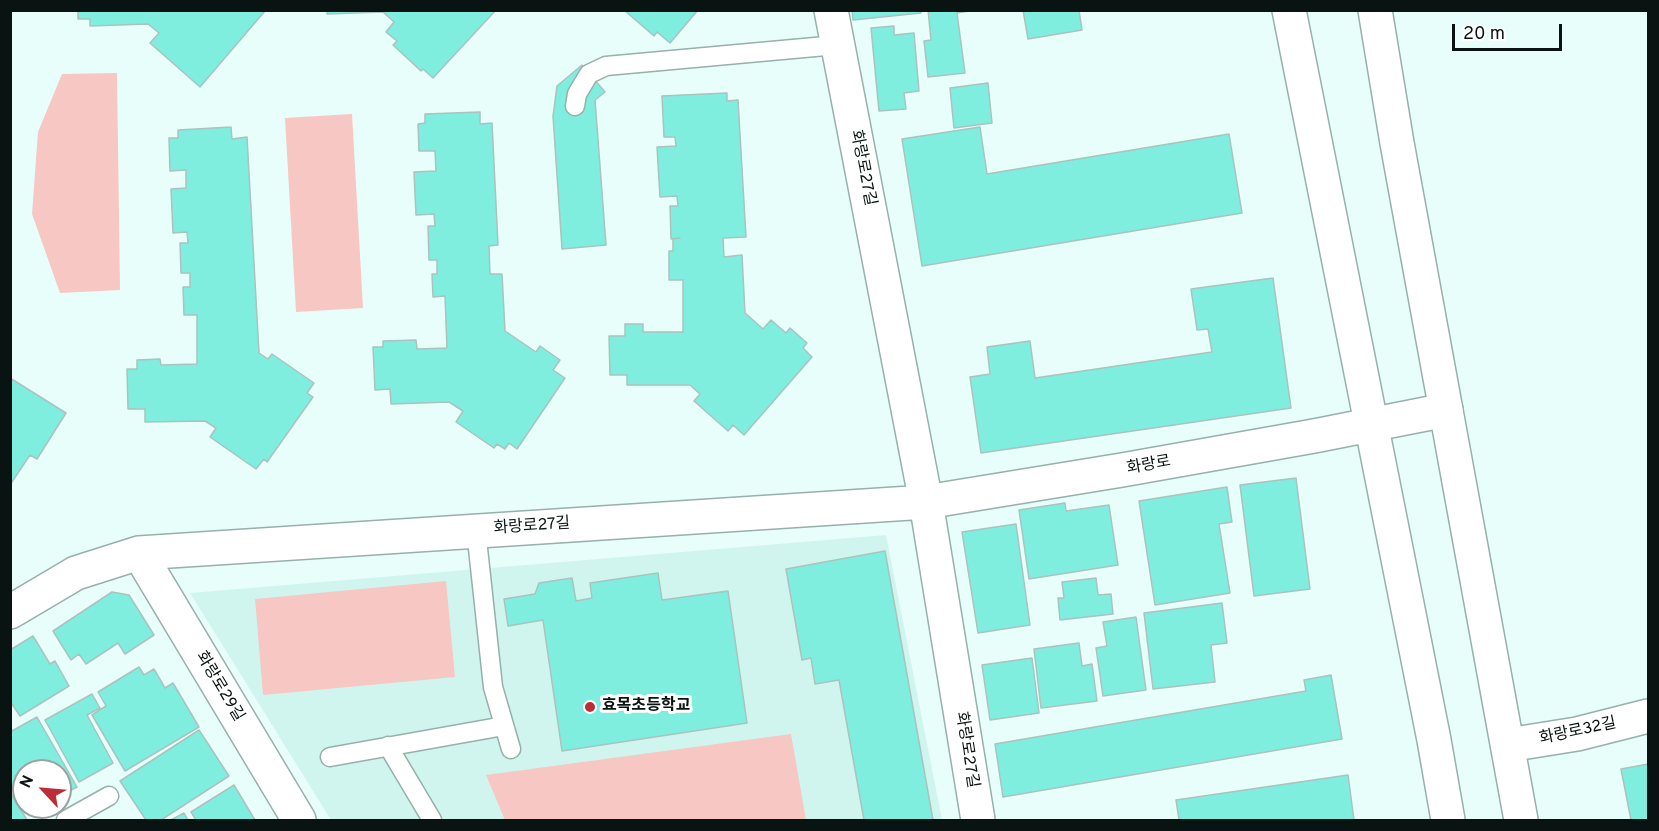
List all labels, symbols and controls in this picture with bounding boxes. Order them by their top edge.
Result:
scale bar [1455,12,1564,50]
text: 20 m [1463,23,1505,46]
street label: 화랑로27길 [845,128,879,208]
street label: 화랑로 [1126,453,1172,479]
street label: 화랑로27길 [493,515,571,539]
street label: 화랑로29길 [191,649,247,725]
place label: 효목초등학교 [602,697,690,717]
marker: 효목초등학교 [583,700,597,714]
street label: 화랑로27길 [951,711,981,789]
street label: 화랑로32길 [1538,715,1618,749]
north arrow [12,759,72,819]
text: N [16,772,39,792]

